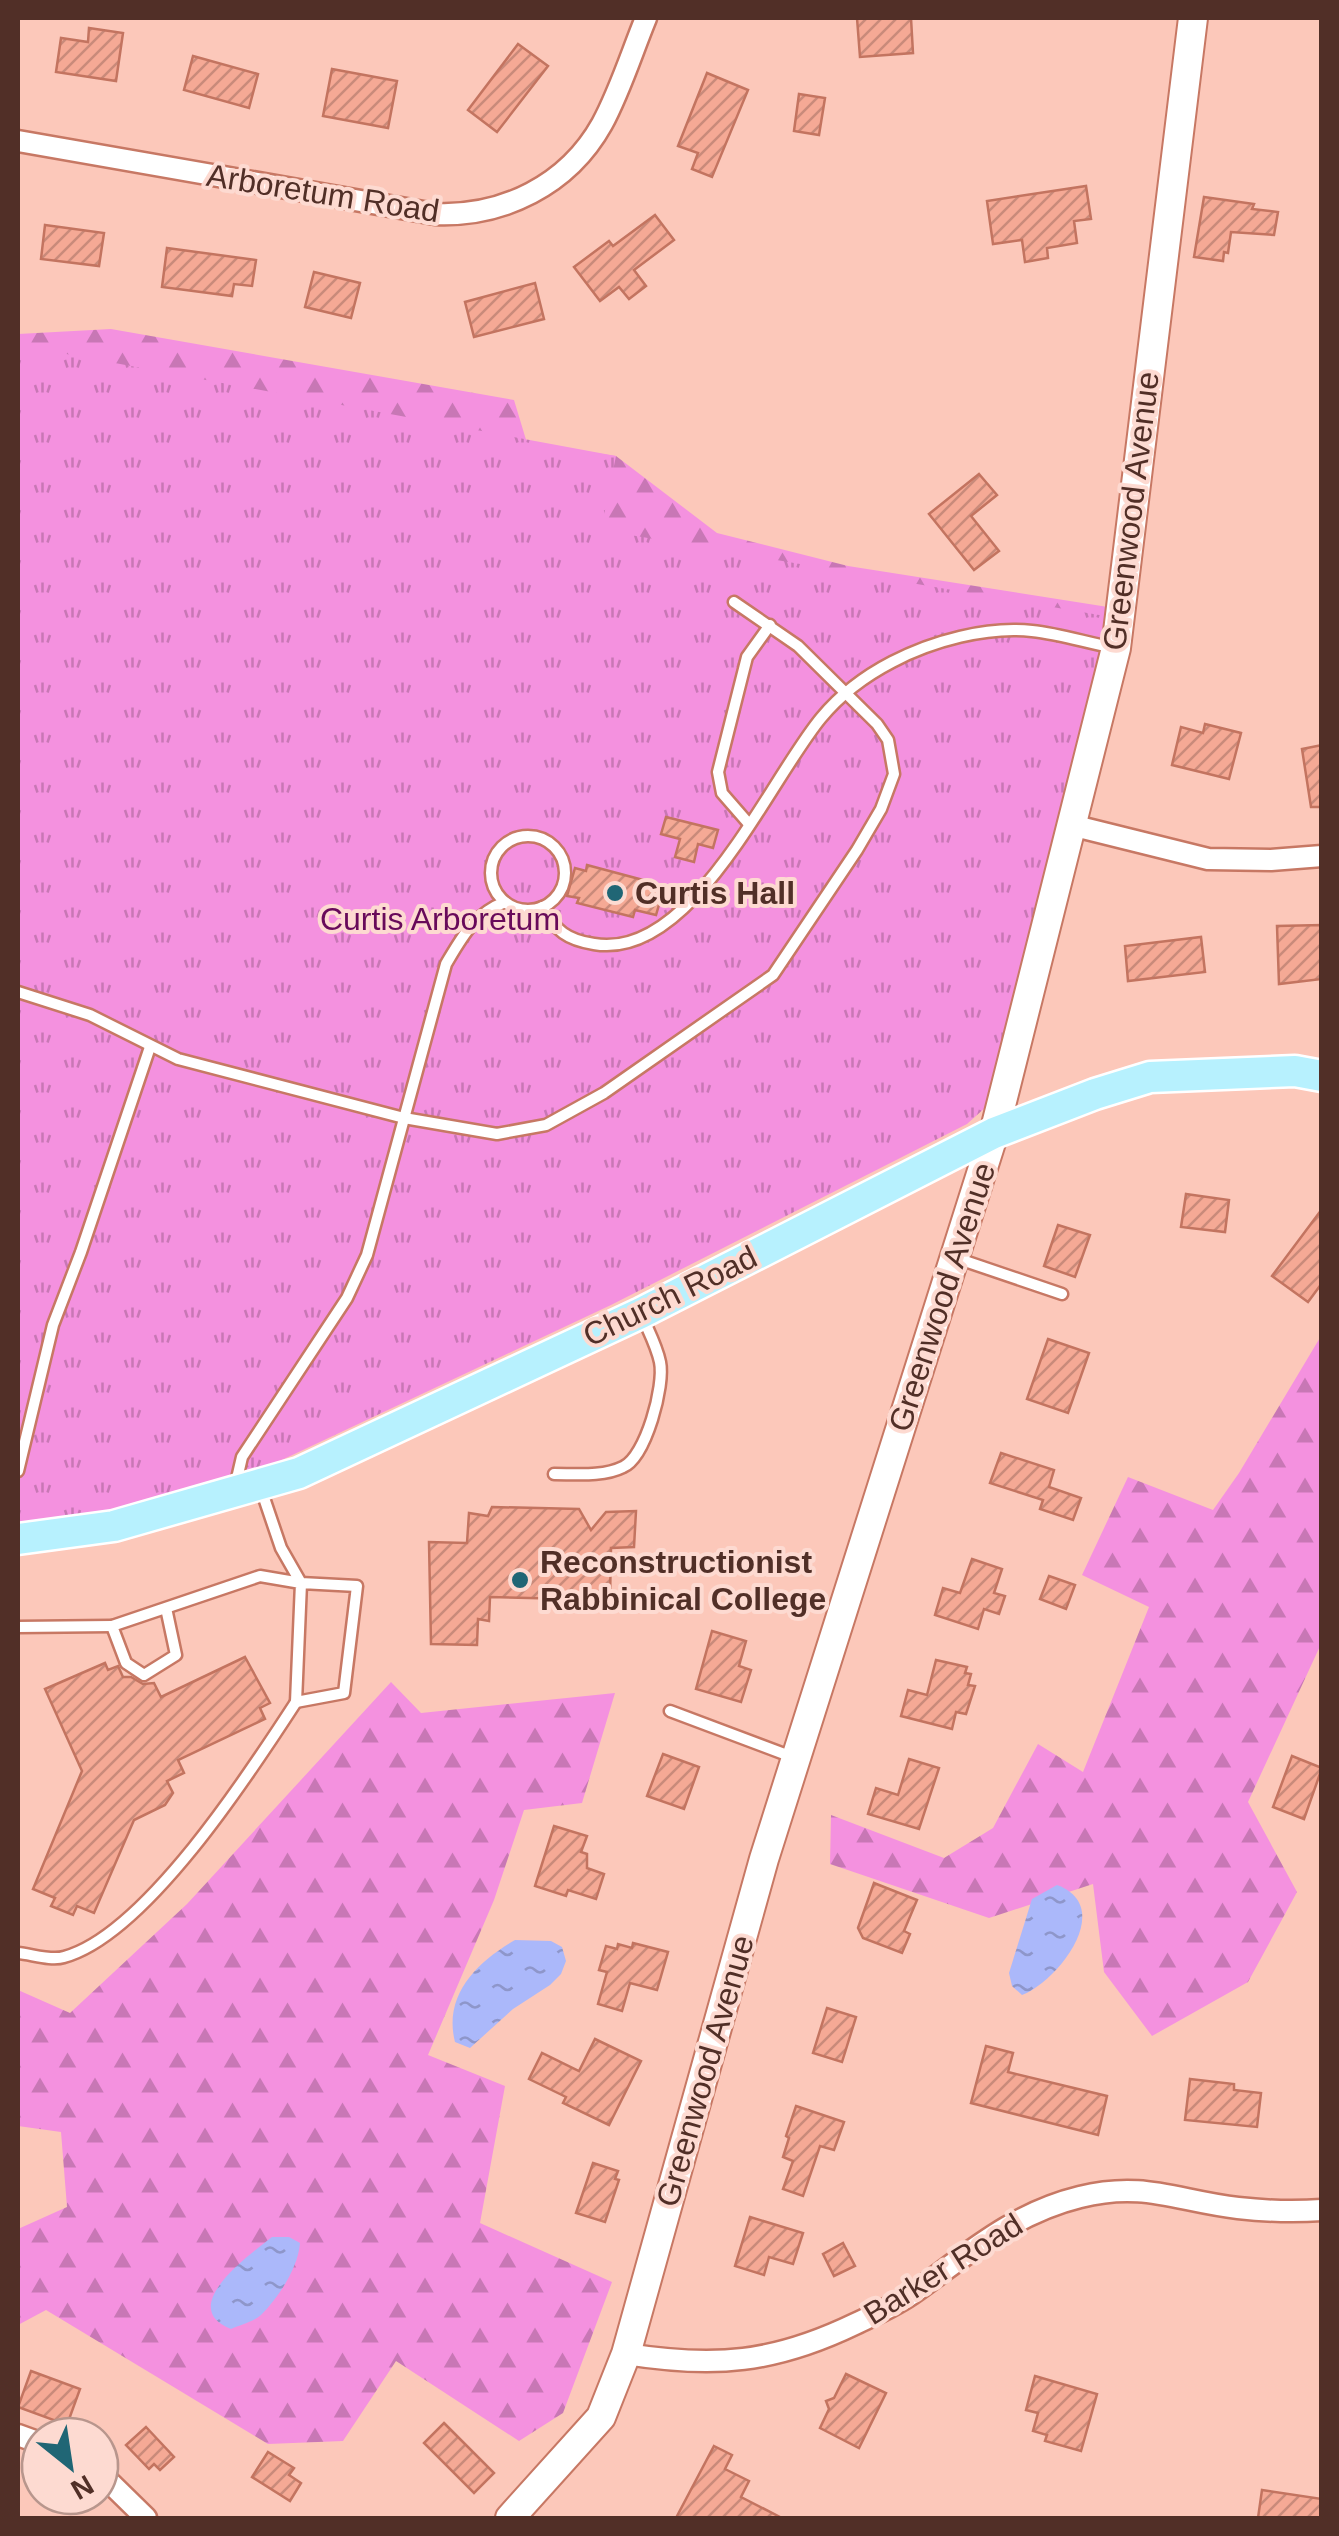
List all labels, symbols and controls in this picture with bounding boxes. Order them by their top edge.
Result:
street label: Arboretum Road [204,157,442,229]
street label: Greenwood Avenue [1096,370,1166,652]
place label: Curtis Hall [635,875,795,911]
marker: Curtis Hall [604,882,626,904]
park label: Curtis Arboretum [320,901,560,937]
street label: Greenwood Avenue [882,1158,1002,1436]
street label: Church Road [577,1238,763,1354]
place label: Reconstructionist Rabbinical College [540,1544,826,1617]
marker: Reconstructionist Rabbinical College [509,1569,531,1591]
street label: Greenwood Avenue [649,1931,761,2211]
street label: Barker Road [857,2206,1029,2332]
north arrow [20,2416,120,2516]
text: N [66,2469,99,2506]

